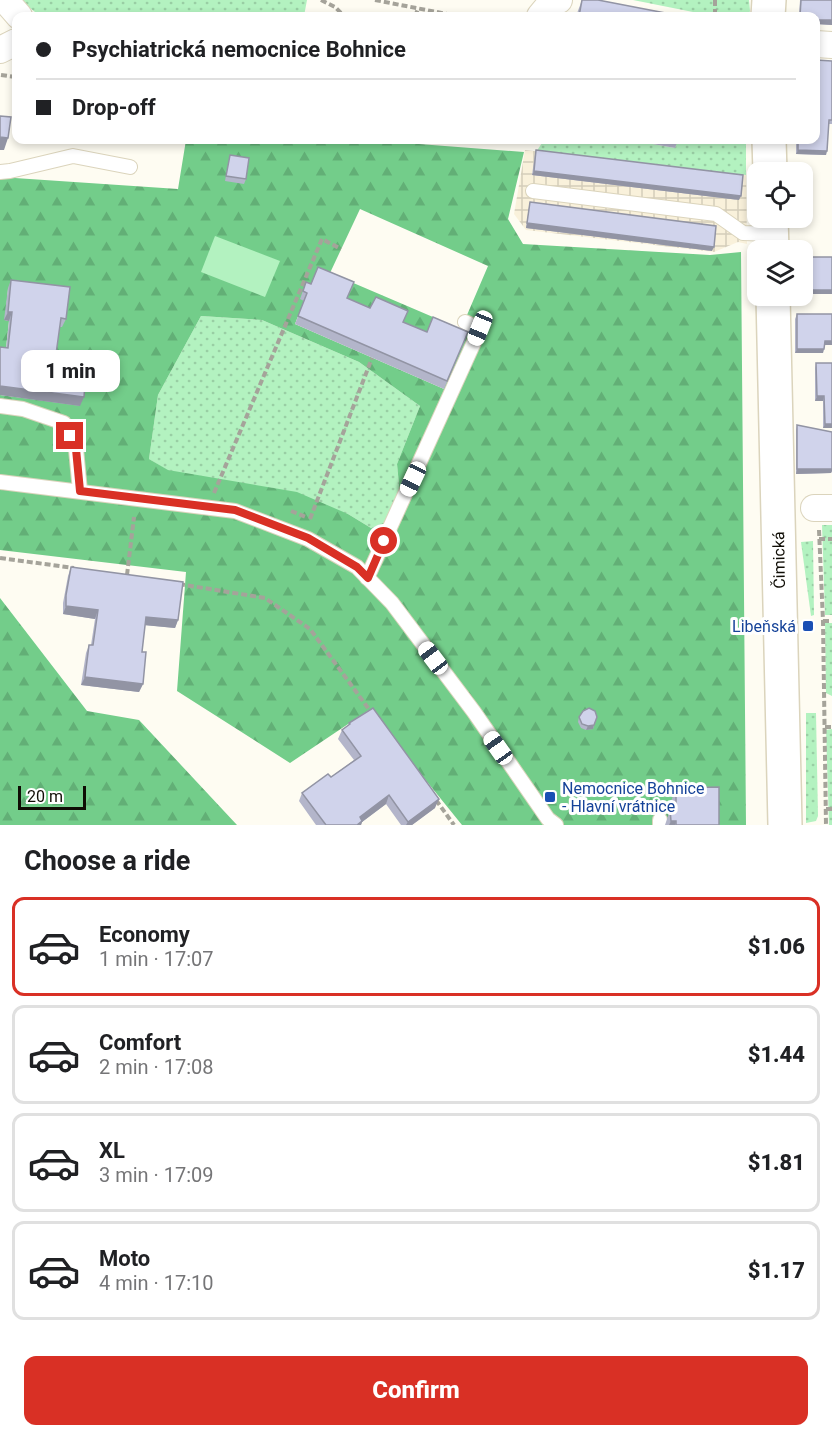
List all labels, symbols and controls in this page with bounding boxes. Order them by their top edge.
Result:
text: Psychiatrická nemocnice Bohnice [72,37,406,62]
text: Drop-off [72,95,156,120]
map controls [747,162,813,306]
button: locate [747,162,813,228]
button: layers [747,240,813,306]
car [465,308,495,348]
callout: 1 min [20,349,119,391]
text: 1 min [45,359,96,383]
route end [56,422,83,449]
car [397,459,429,499]
route start [370,527,397,554]
street label: Čimická [768,531,789,589]
place label: Libeňská [732,617,796,636]
marker: Libeňská [801,619,815,633]
car [415,638,451,678]
car [480,728,516,768]
place label: Nemocnice Bohnice - Hlavní vrátnice [562,779,704,816]
scale bar [18,783,86,810]
text: 20 m [27,787,63,806]
marker: Nemocnice Bohnice - Hlavní vrátnice [543,790,557,804]
text: Choose a ride [24,845,190,877]
icon: car [27,920,81,974]
text: Economy [99,922,190,947]
text: $1.06 [748,934,805,959]
text: 1 min · 17:07 [99,947,214,971]
icon: car [27,1028,81,1082]
text: Comfort [99,1030,181,1055]
text: $1.44 [748,1042,805,1067]
text: 2 min · 17:08 [99,1055,214,1079]
icon: car [27,1136,81,1190]
text: XL [99,1138,125,1163]
text: $1.81 [748,1150,805,1175]
text: 3 min · 17:09 [99,1163,214,1187]
icon: car [27,1244,81,1298]
text: Moto [99,1246,150,1271]
text: $1.17 [748,1258,805,1283]
text: 4 min · 17:10 [99,1271,214,1295]
button: Confirm [24,1356,808,1425]

